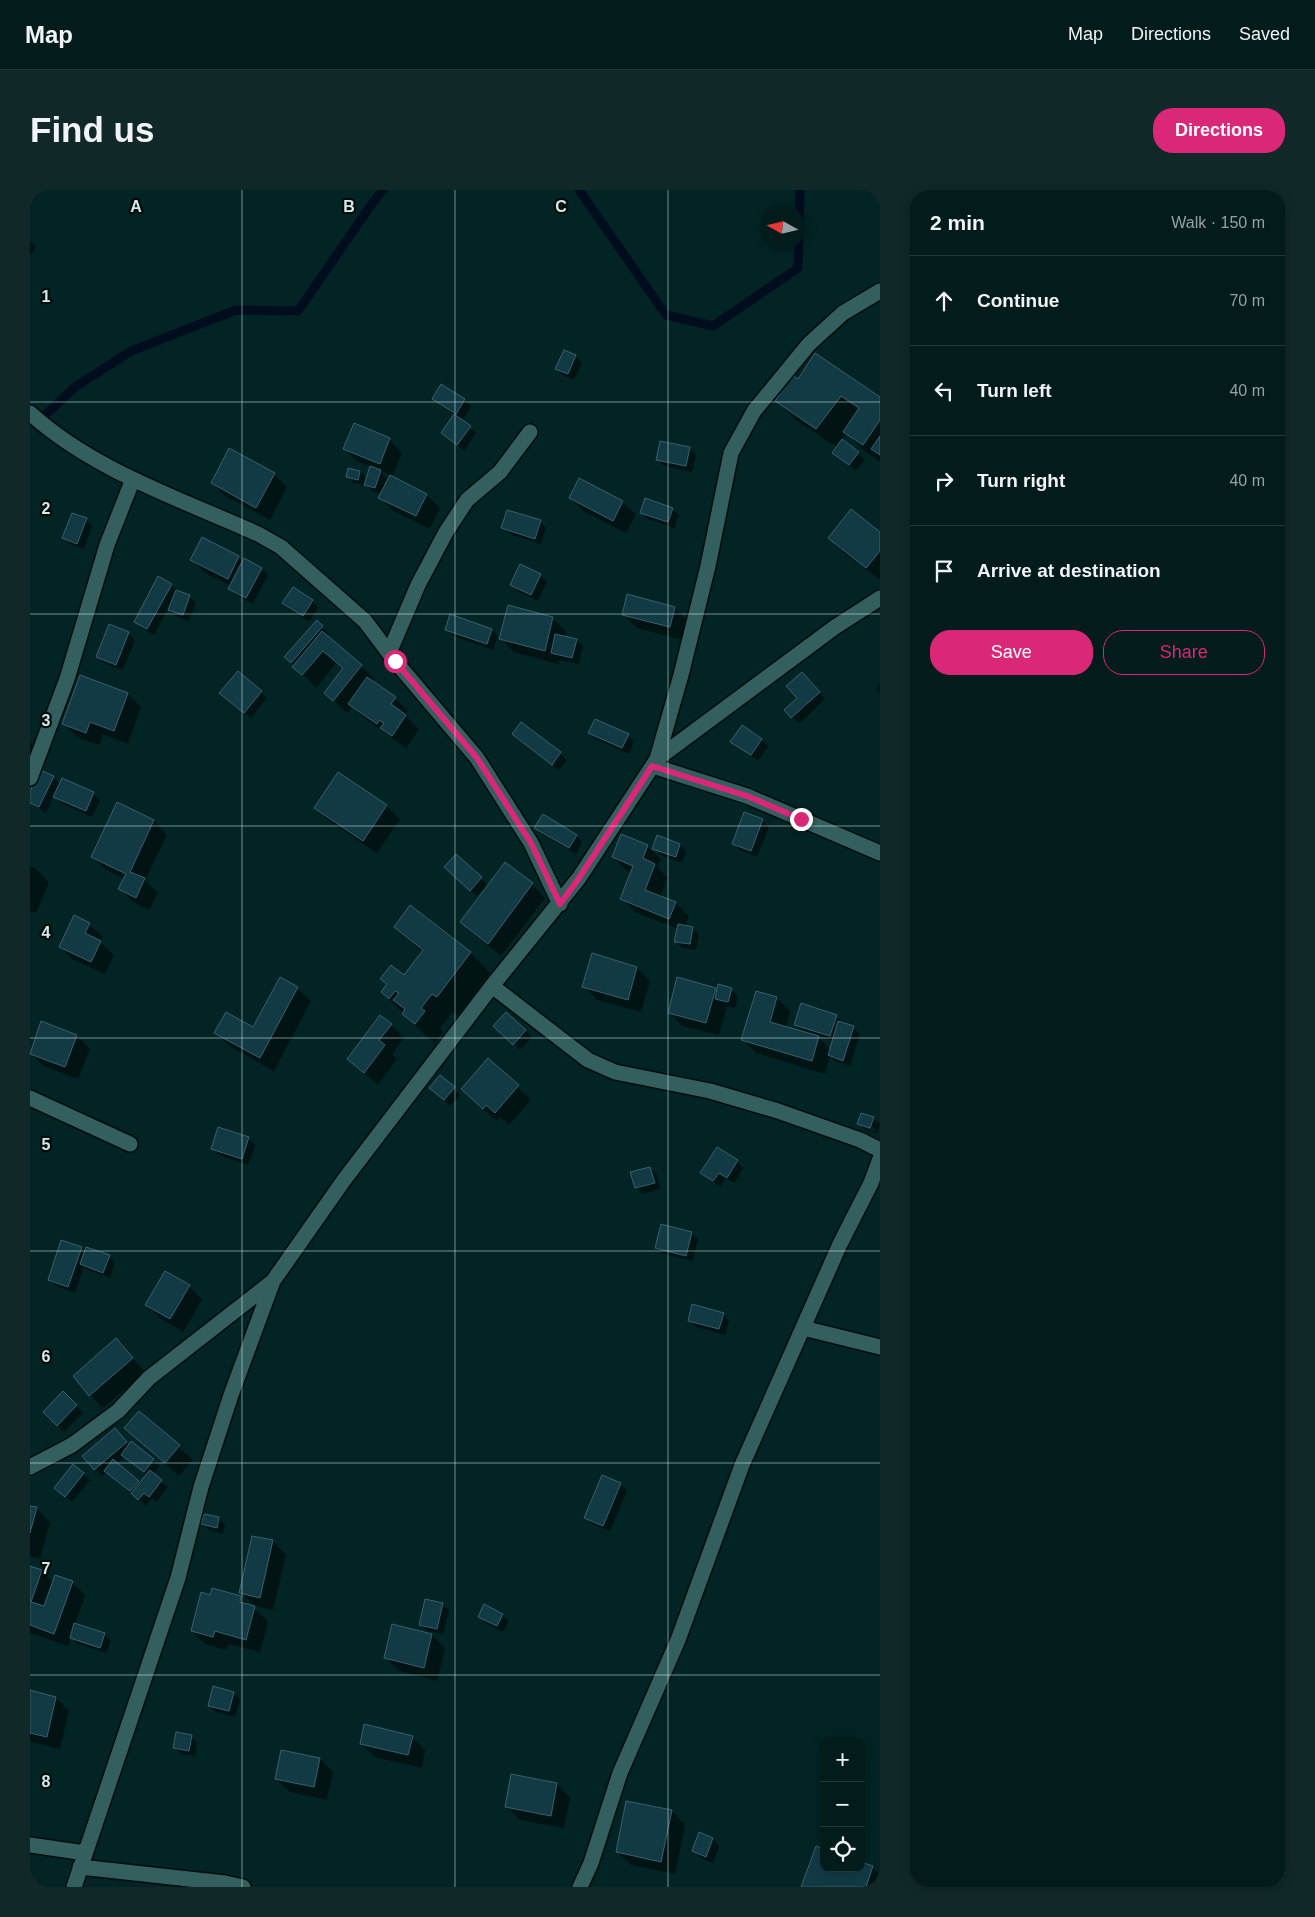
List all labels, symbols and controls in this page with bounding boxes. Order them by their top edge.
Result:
text: Map [25,21,73,48]
text: Map [1068,24,1103,44]
text: Directions [1131,24,1211,44]
text: Saved [1239,24,1290,44]
button: Directions [1153,108,1285,153]
text: Find us [30,110,154,149]
text: A [130,198,142,215]
text: B [343,198,355,215]
text: C [555,198,567,215]
north arrow [760,205,805,250]
text: 2 min [930,211,985,234]
text: Walk · 150 m [1171,214,1265,231]
icon: ahead [930,287,958,315]
text: 1 [42,288,51,305]
text: Continue [977,290,1059,311]
text: 70 m [1229,292,1265,309]
icon: left [930,377,958,405]
text: Turn left [977,380,1052,401]
text: 40 m [1229,382,1265,399]
icon: right [930,467,958,495]
text: Turn right [977,470,1065,491]
text: 40 m [1229,472,1265,489]
text: 2 [42,500,51,517]
icon: arrive [930,557,958,585]
text: Arrive at destination [977,560,1161,581]
button: Save [930,630,1093,675]
button: Share [1103,630,1265,675]
route start [384,650,407,673]
text: 3 [42,712,51,729]
route end [790,808,813,831]
text: 4 [42,924,51,941]
text: 5 [42,1136,51,1153]
text: 6 [42,1348,51,1365]
text: 7 [42,1560,51,1577]
map controls [820,1737,865,1872]
button: + [820,1737,865,1782]
text: 8 [42,1773,51,1790]
button: − [820,1782,865,1827]
button: locate [820,1827,865,1872]

